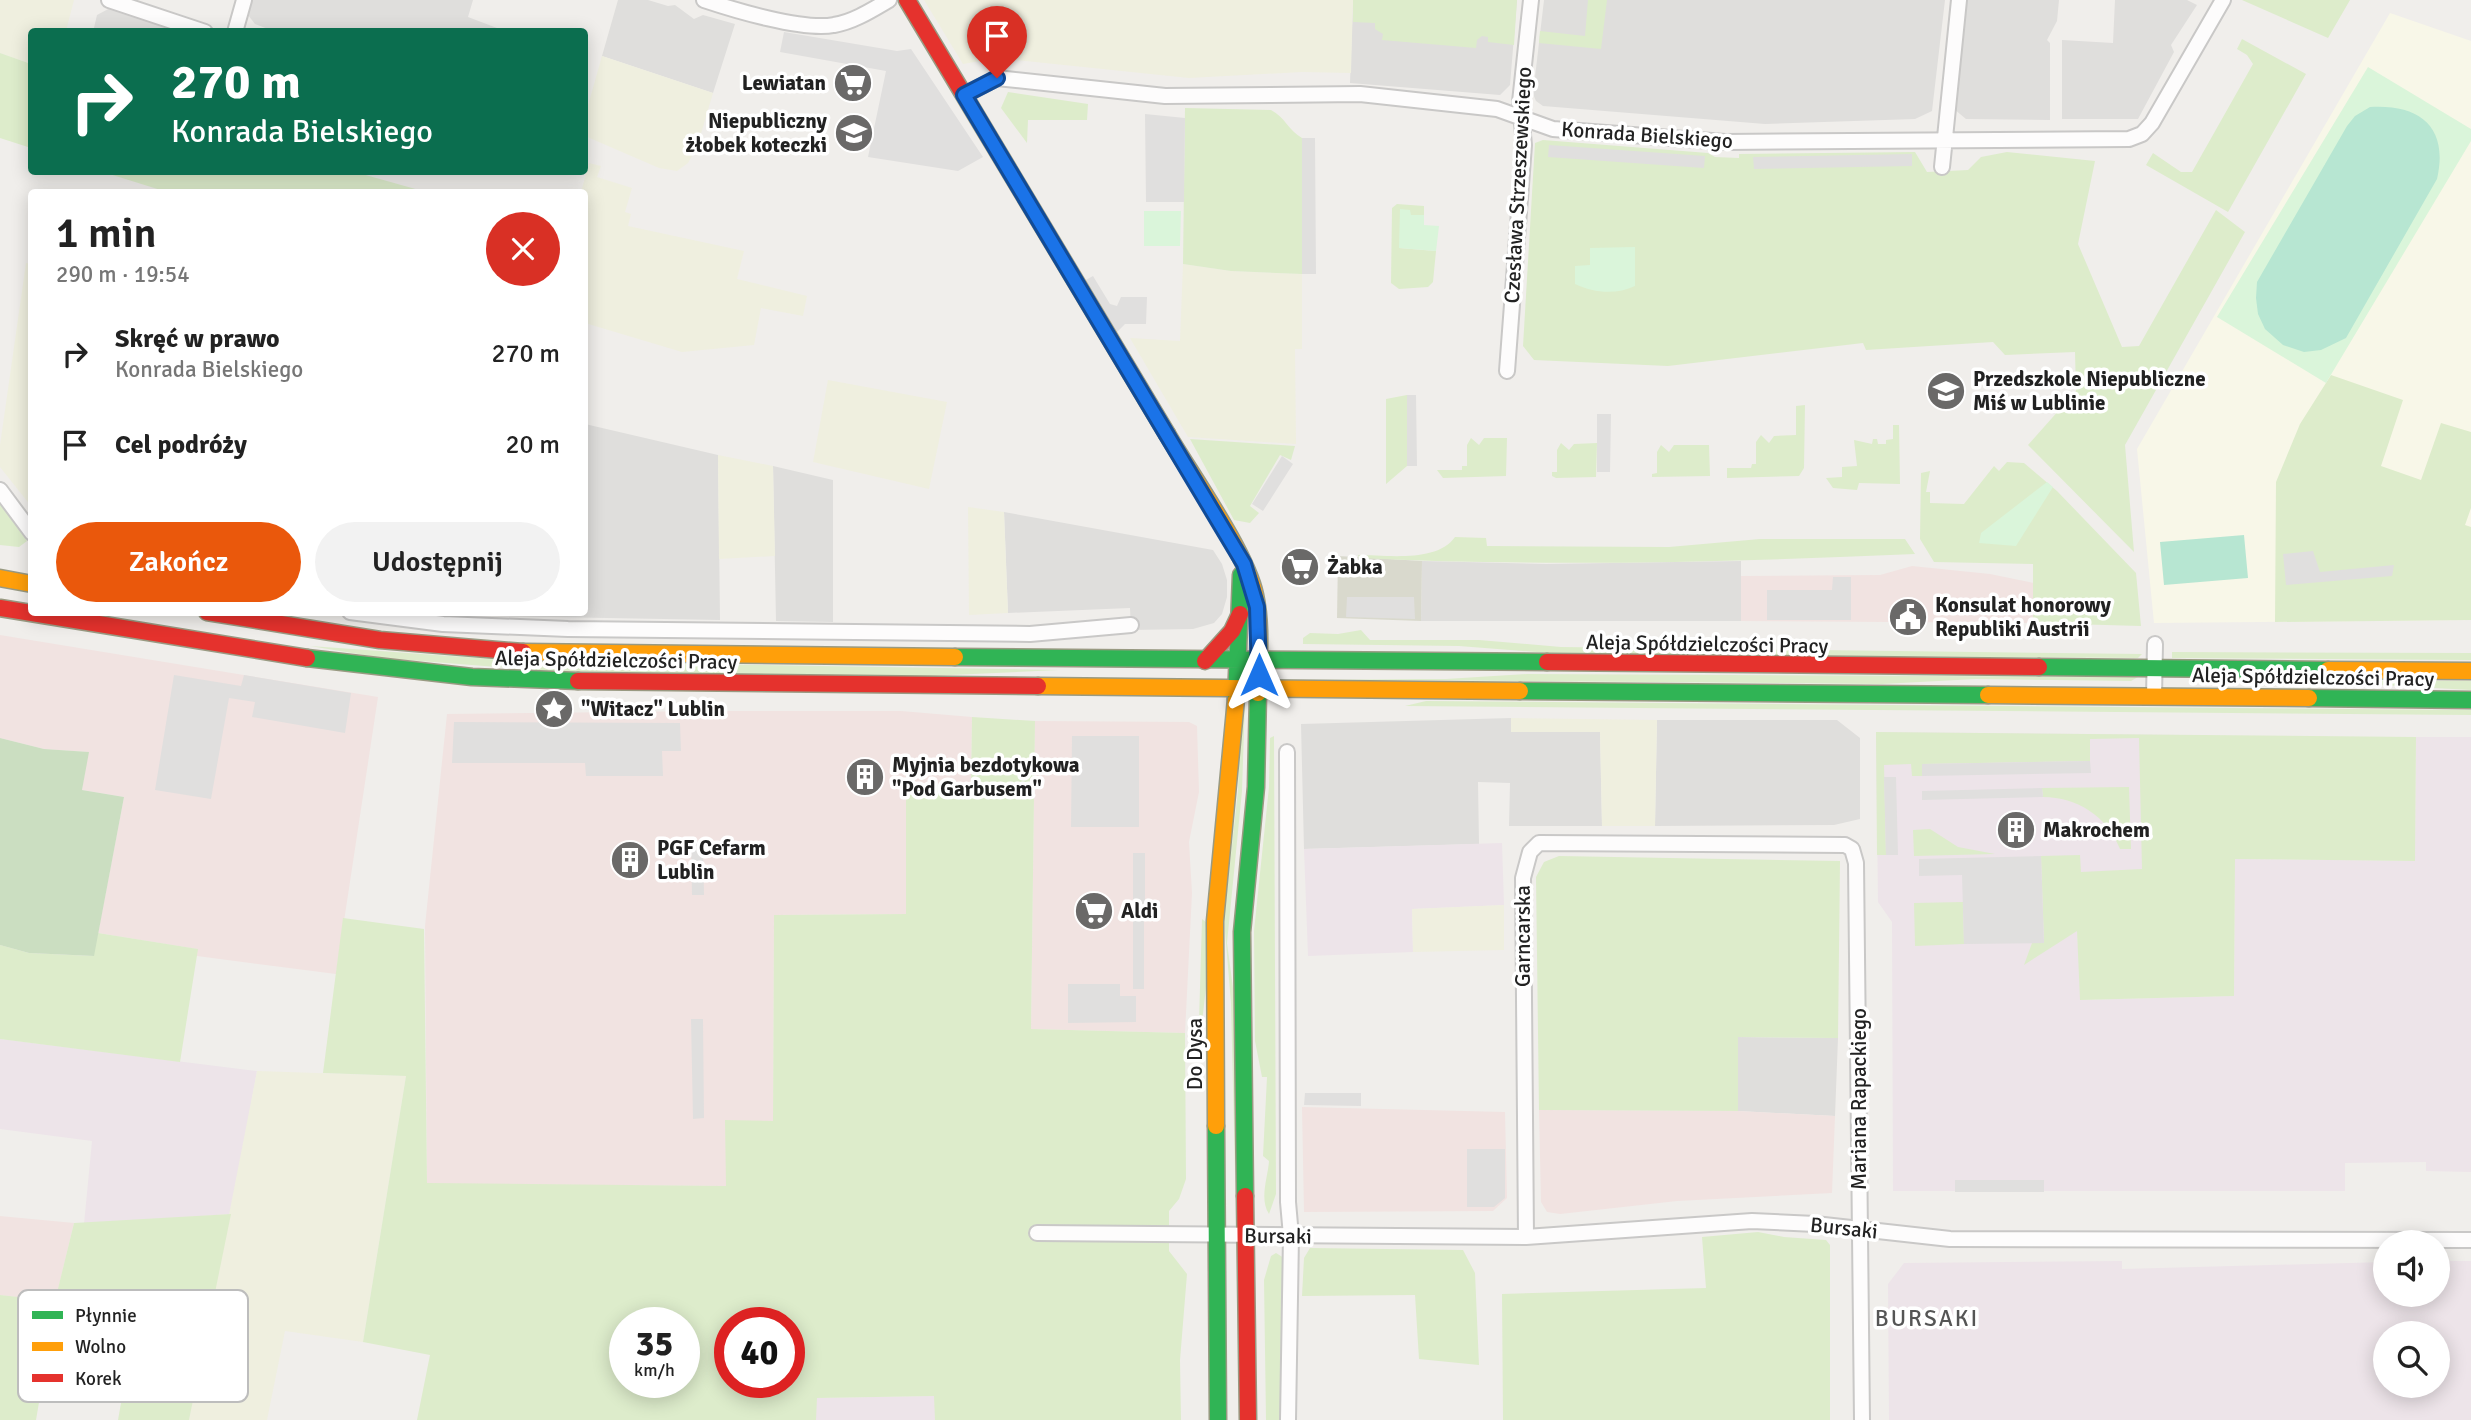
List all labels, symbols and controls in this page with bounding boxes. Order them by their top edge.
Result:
pin [967,6,1027,78]
icon: arrive [978,17,1016,55]
text: 270 m [171,52,301,112]
icon: right [56,56,147,147]
supermarket icon: Lewiatan [832,62,874,104]
street label: Czesława Strzeszewskiego [1499,66,1537,304]
place label: Lewiatan [742,70,826,96]
place label: Niepubliczny żłobek koteczki [685,108,828,158]
text: Konrada Bielskiego [171,112,433,151]
school or university icon: Niepubliczny żłobek koteczki [833,112,875,154]
street label: Konrada Bielskiego [1560,116,1734,154]
text: 1 min [56,208,157,259]
button: close [486,212,560,286]
text: 290 m · 19:54 [56,260,190,289]
text: Skręć w prawo [115,323,280,355]
icon: right [56,335,94,373]
text: 270 m [491,338,560,370]
text: Konrada Bielskiego [115,355,303,384]
place label: Przedszkole Niepubliczne Miś w Lublinie [1973,366,2206,416]
school or university icon: Przedszkole Niepubliczne Miś w Lublinie [1925,370,1967,412]
icon: arrive [56,426,94,464]
text: Cel podróży [115,429,247,461]
text: 20 m [505,429,560,461]
button: Zakończ [56,522,301,602]
button: Udostępnij [315,522,560,602]
supermarket icon: Żabka [1279,546,1321,588]
place label: Żabka [1327,554,1383,580]
place label: Konsulat honorowy Republiki Austrii [1935,592,2111,642]
public building icon: Konsulat honorowy Republiki Austrii [1887,596,1929,638]
street label: Aleja Spółdzielczości Pracy [1586,629,1829,659]
position arrow [1222,638,1296,712]
street label: Aleja Spółdzielczości Pracy [495,645,738,675]
street label: Aleja Spółdzielczości Pracy [2192,662,2435,692]
place icon: "Witacz" Lublin [533,688,575,730]
place label: "Witacz" Lublin [581,696,725,722]
place label: Myjnia bezdotykowa "Pod Garbusem" [892,752,1080,802]
building icon: Myjnia bezdotykowa "Pod Garbusem" [844,756,886,798]
building icon: Makrochem [1995,809,2037,851]
place label: Makrochem [2043,817,2150,843]
place label: PGF Cefarm Lublin [657,835,766,885]
building icon: PGF Cefarm Lublin [609,839,651,881]
street label: Garncarska [1510,885,1536,987]
supermarket icon: Aldi [1073,890,1115,932]
place label: Aldi [1121,898,1158,924]
street label: Mariana Rapackiego [1846,1008,1872,1190]
street label: Do Dysa [1182,1018,1208,1090]
street label: Bursaki [1809,1212,1879,1244]
street label: Bursaki [1244,1222,1312,1250]
map controls [2373,1230,2450,1398]
button: sound [2373,1230,2450,1307]
legend [18,1290,248,1402]
text: Płynnie [75,1304,137,1328]
district label: BURSAKI [1875,1304,1979,1333]
speed limit sign: 40 [714,1307,805,1398]
button: search [2373,1321,2450,1398]
text: 35 [636,1322,673,1365]
text: Wolno [75,1335,126,1359]
text: km/h [634,1359,675,1381]
text: Korek [75,1367,122,1391]

